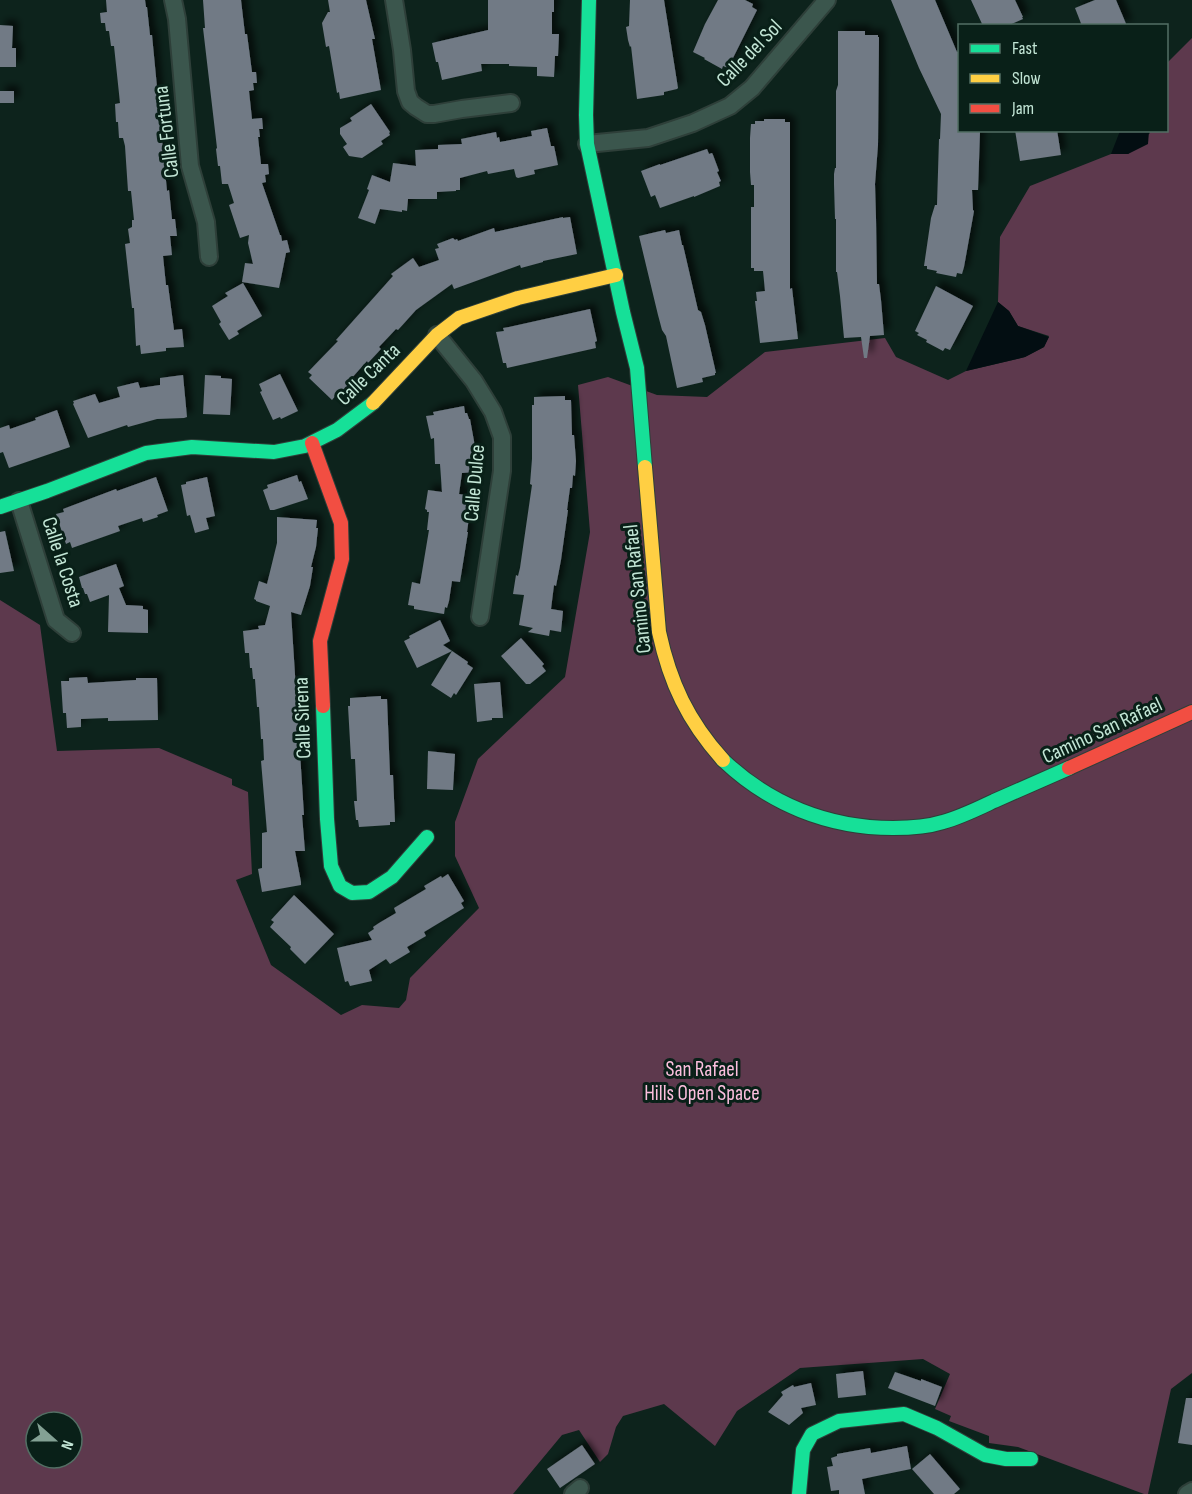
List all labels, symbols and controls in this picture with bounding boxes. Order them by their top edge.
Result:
street label: Calle del Sol [711,15,787,92]
legend [958,24,1168,132]
text: Fast [1012,38,1038,59]
text: Slow [1012,68,1041,89]
street label: Calle Fortuna [148,85,185,179]
text: Jam [1011,98,1034,119]
street label: Calle Canta [331,338,405,411]
street label: Calle Dulce [459,443,490,523]
street label: Calle la Costa [36,514,89,610]
street label: Camino San Rafael [618,523,657,655]
street label: Calle Sirena [289,677,316,759]
street label: Camino San Rafael [1038,692,1166,769]
park label: San Rafael Hills Open Space [644,1057,760,1106]
north arrow [24,1410,84,1470]
text: N [56,1437,77,1452]

